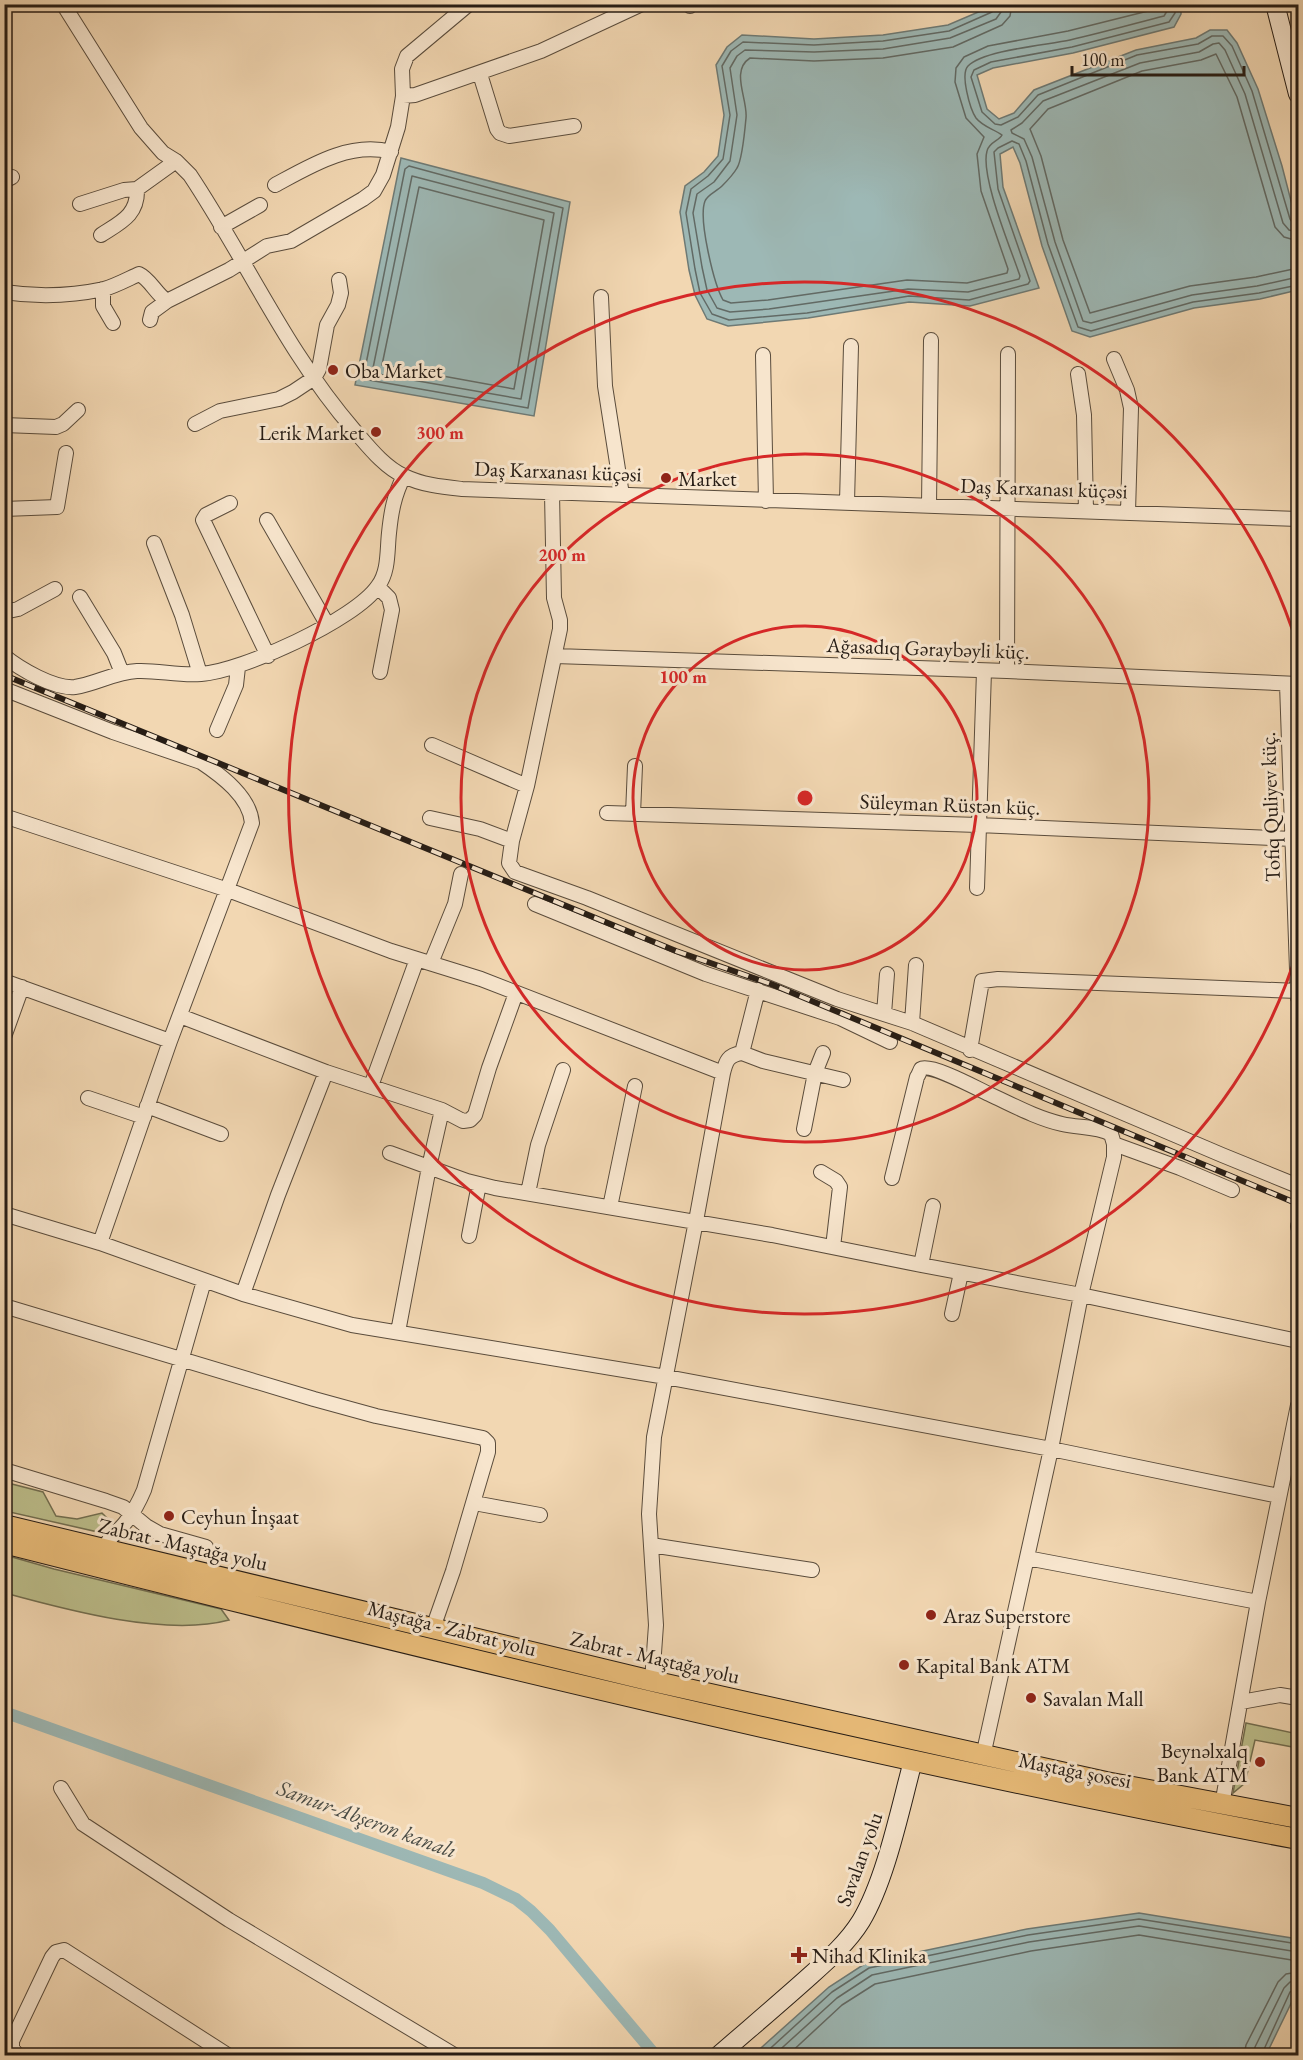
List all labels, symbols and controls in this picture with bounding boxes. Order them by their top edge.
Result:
scale bar [1072,39,1244,77]
text: 100 m [1081,48,1125,71]
place label: Oba Market [345,357,443,384]
marker: Oba Market [326,363,340,377]
place label: Lerik Market [259,419,364,446]
text: 300 m [416,421,464,444]
marker: Lerik Market [369,425,383,439]
street label: Daş Karxanası küçəsi [474,455,642,487]
place label: Market [678,465,737,492]
marker: Market [659,471,673,485]
street label: Daş Karxanası küçəsi [960,472,1128,504]
text: 200 m [538,543,586,566]
street label: Ağasadıq Gəraybəyli küç. [825,631,1030,665]
text: 100 m [659,665,707,688]
street label: Tofiq Quliyev küç. [1254,731,1287,882]
street label: Süleyman Rüstən küç. [859,787,1041,821]
centre of rings [795,788,815,808]
place label: Ceyhun İnşaat [181,1503,299,1530]
marker: Ceyhun İnşaat [162,1509,176,1523]
street label: Zabrat - Maştağa yolu [96,1511,270,1577]
street label: Maştağa - Zabrat yolu [365,1594,539,1662]
place label: Araz Superstore [942,1602,1071,1629]
marker: Araz Superstore [924,1608,938,1622]
street label: Zabrat - Maştağa yolu [568,1624,742,1690]
place label: Kapital Bank ATM [916,1652,1070,1679]
marker: Kapital Bank ATM [897,1658,911,1672]
place label: Savalan Mall [1043,1685,1144,1712]
marker: Savalan Mall [1024,1691,1038,1705]
place label: Beynəlxalq Bank ATM [1157,1737,1248,1788]
street label: Maştağa şosesi [1016,1746,1134,1794]
marker: Beynəlxalq Bank ATM [1253,1755,1267,1769]
water label: Samur-Abşeron kanalı [272,1773,461,1865]
street label: Savalan yolu [829,1808,889,1910]
place label: Nihad Klinika [812,1942,927,1969]
marker: Nihad Klinika [790,1946,808,1964]

